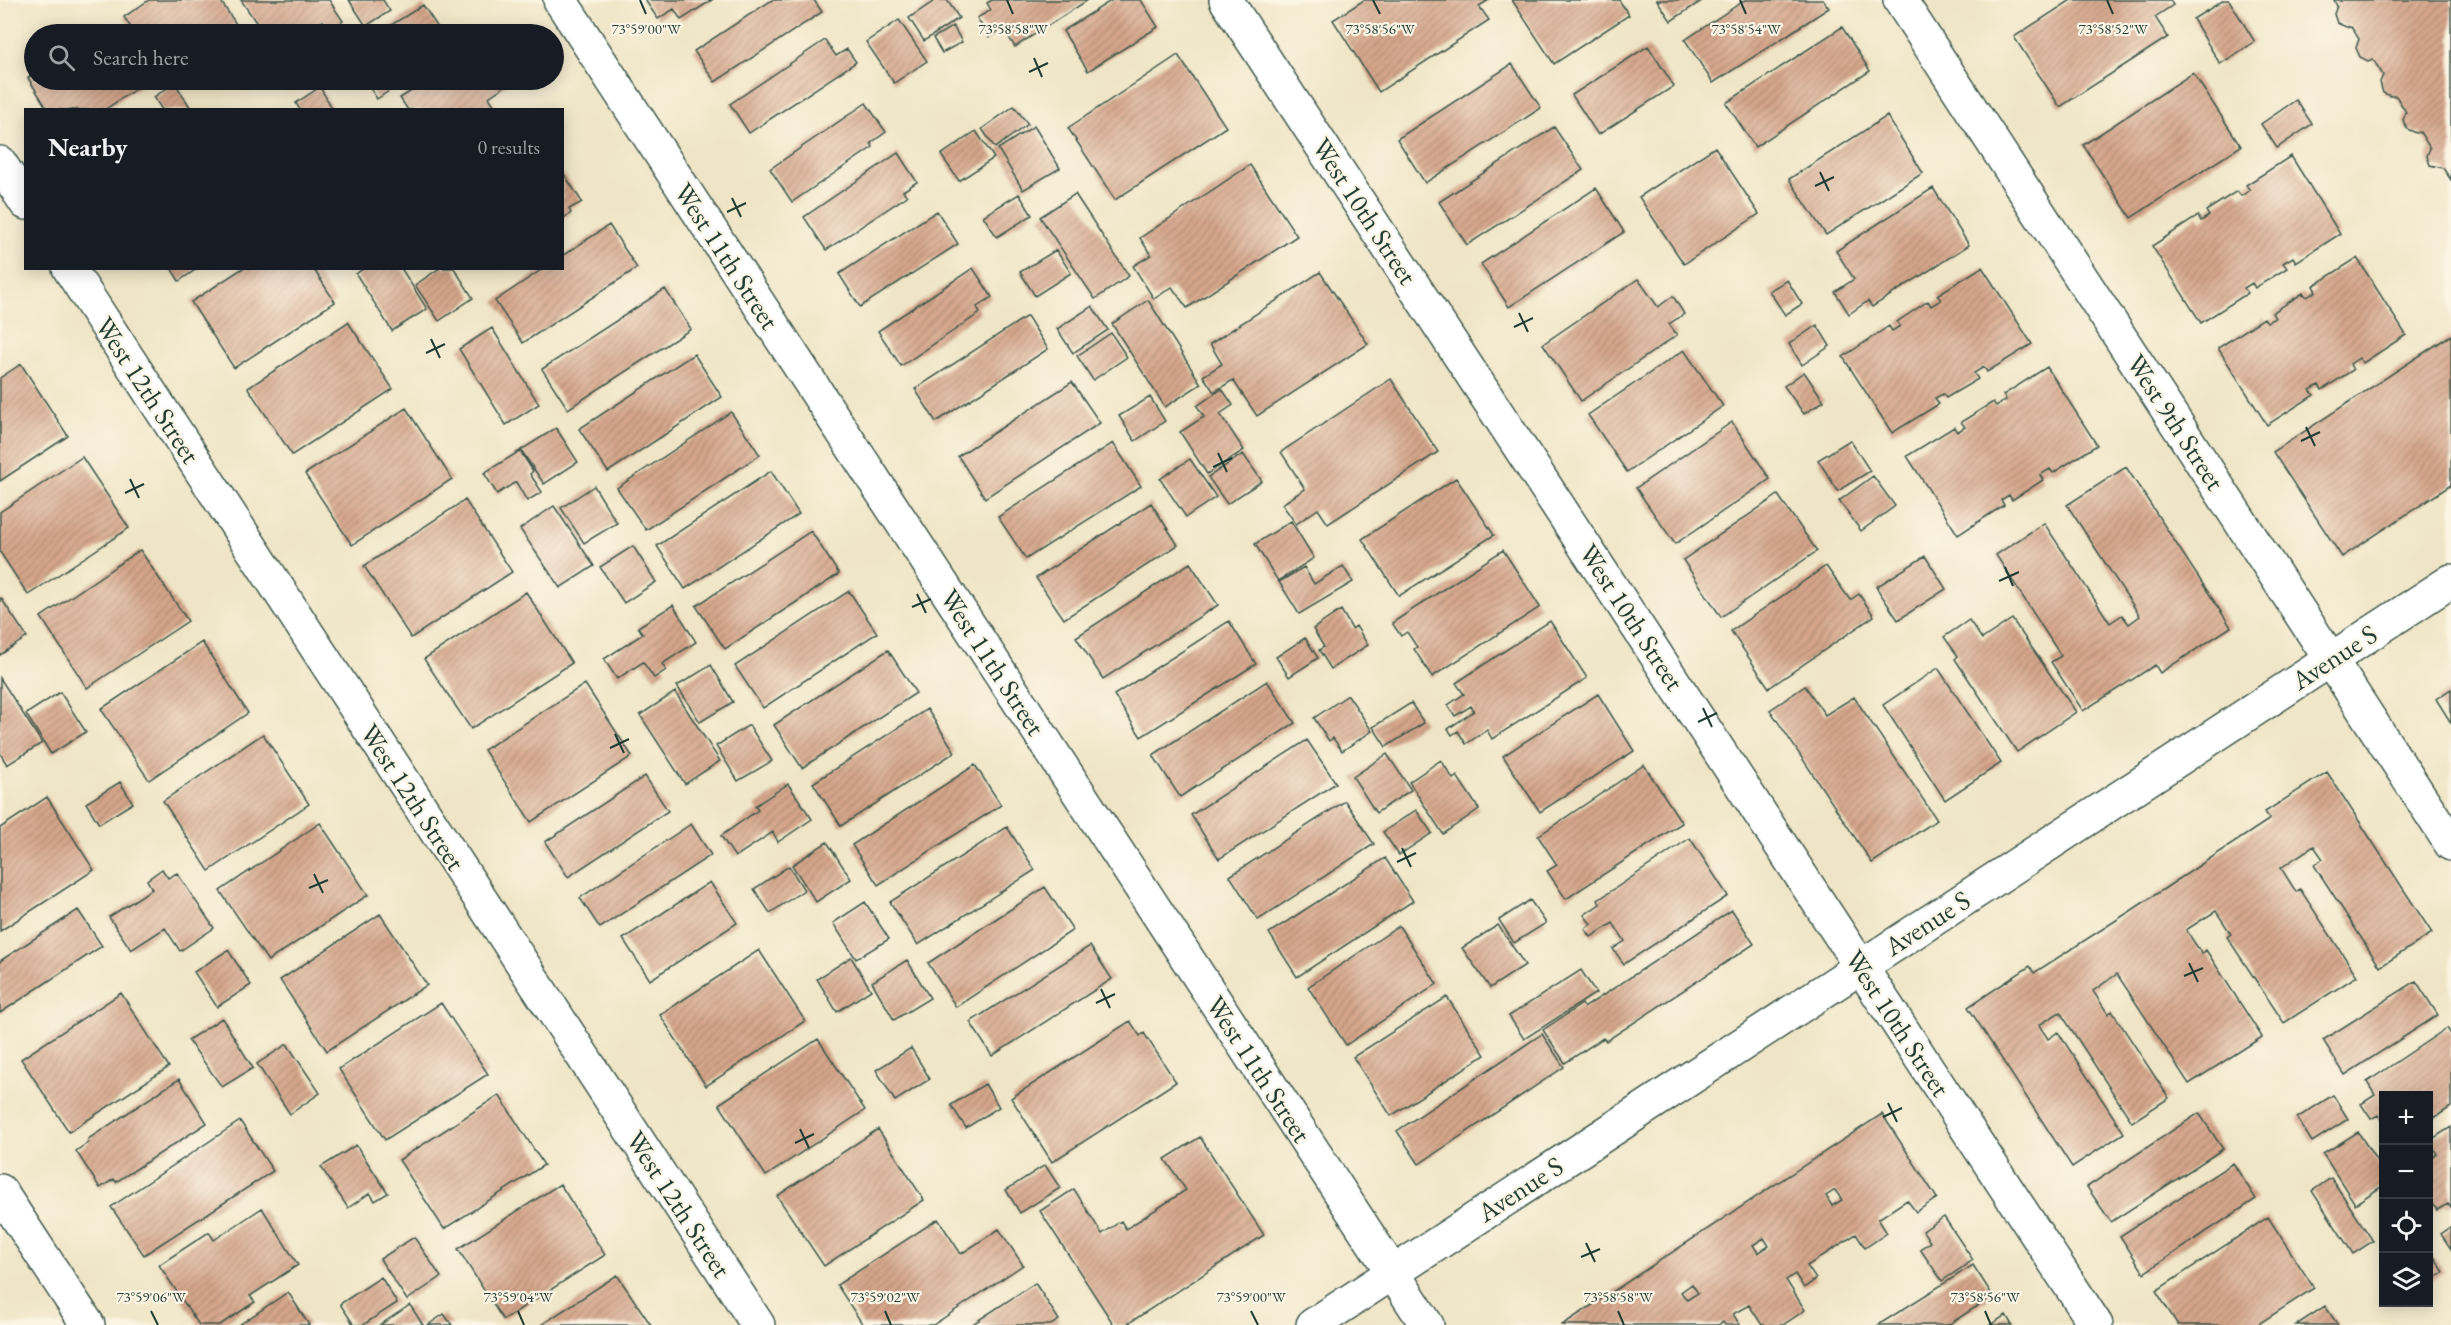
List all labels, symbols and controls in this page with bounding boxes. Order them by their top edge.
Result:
text: 73°59'00"W [611,19,681,38]
text: 73°58'58"W [978,19,1048,38]
text: 73°58'56"W [1345,19,1415,38]
text: 73°58'54"W [1711,19,1781,38]
text: 73°58'52"W [2078,19,2148,38]
search box [24,24,564,90]
icon: search [45,41,78,74]
text: Search here [93,43,188,72]
text: Nearby [48,130,128,164]
street label: West 10th Street [1305,131,1426,291]
text: 0 results [477,134,540,160]
street label: West 11th Street [667,176,788,336]
street label: West 12th Street [88,310,209,470]
street label: West 9th Street [2119,347,2233,497]
street label: West 10th Street [1572,537,1693,697]
street label: West 11th Street [933,582,1054,742]
street label: Avenue S [2284,616,2384,698]
street label: West 12th Street [353,717,474,877]
street label: Avenue S [1877,882,1977,964]
street label: West 10th Street [1838,943,1959,1103]
street label: West 11th Street [1199,989,1320,1149]
map controls [2379,1091,2433,1307]
button: + [2379,1091,2433,1145]
street label: West 12th Street [619,1124,740,1284]
button: − [2379,1145,2433,1199]
street label: Avenue S [1470,1148,1570,1230]
button: locate [2379,1199,2433,1253]
button: layers [2379,1253,2433,1307]
text: 73°59'06"W [116,1287,186,1306]
text: 73°59'04"W [483,1287,553,1306]
text: 73°59'02"W [850,1287,920,1306]
text: 73°59'00"W [1216,1287,1286,1306]
text: 73°58'58"W [1583,1287,1653,1306]
text: 73°58'56"W [1950,1287,2020,1306]

